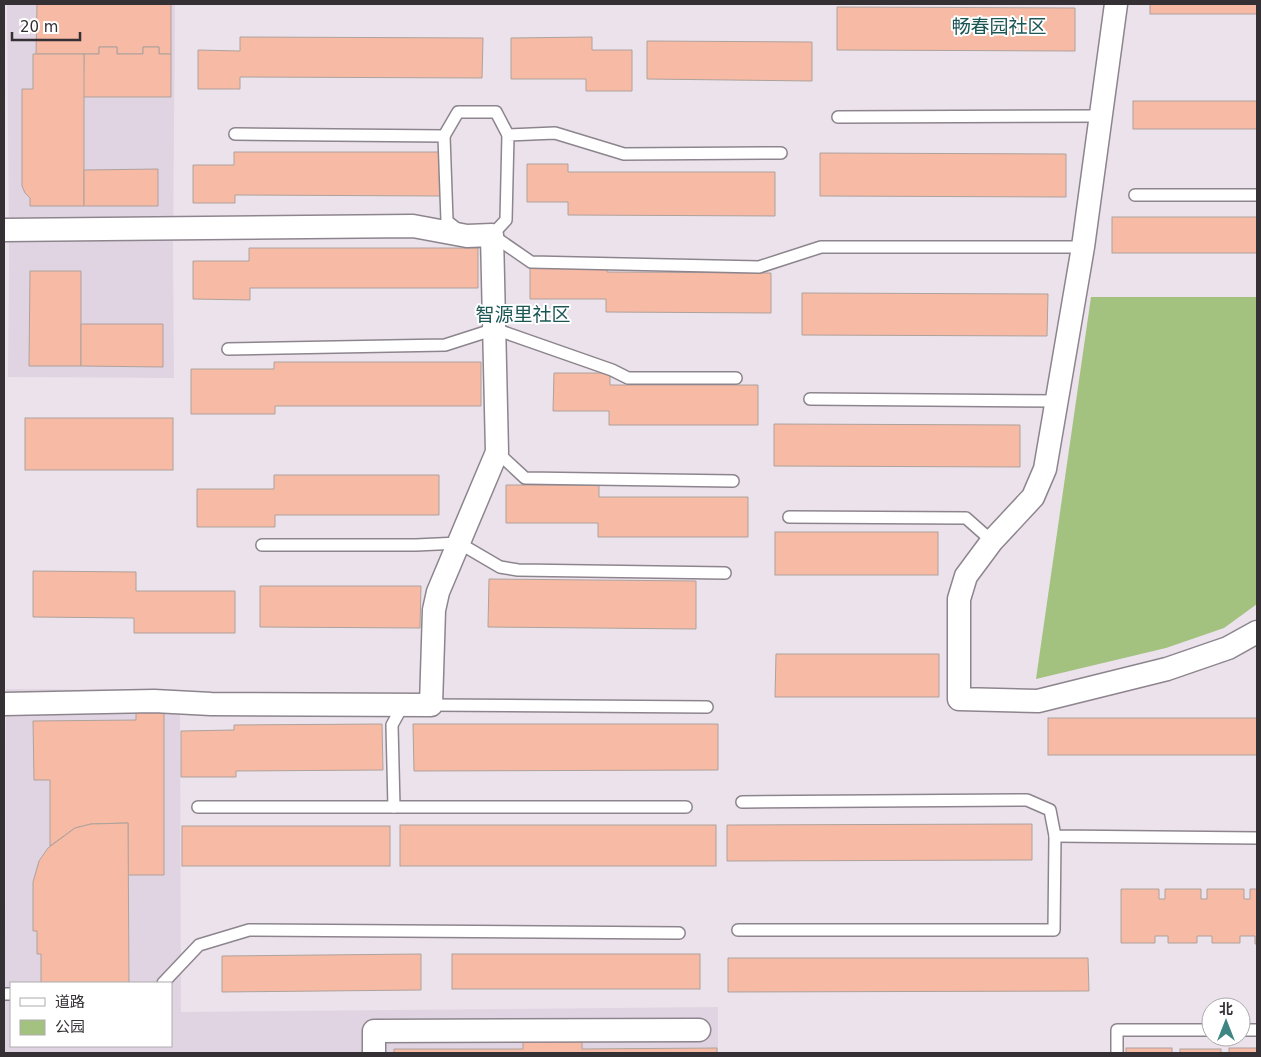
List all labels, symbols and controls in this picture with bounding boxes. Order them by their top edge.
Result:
scale bar [12,10,80,42]
district label: 畅春园社区 [951,15,1047,37]
text: 20 m [20,18,58,36]
district label: 智源里社区 [475,303,571,325]
legend [10,982,172,1047]
text: 道路 [55,993,85,1011]
north arrow [1201,997,1251,1047]
text: 北 [1219,1001,1233,1017]
text: 公园 [55,1018,85,1036]

